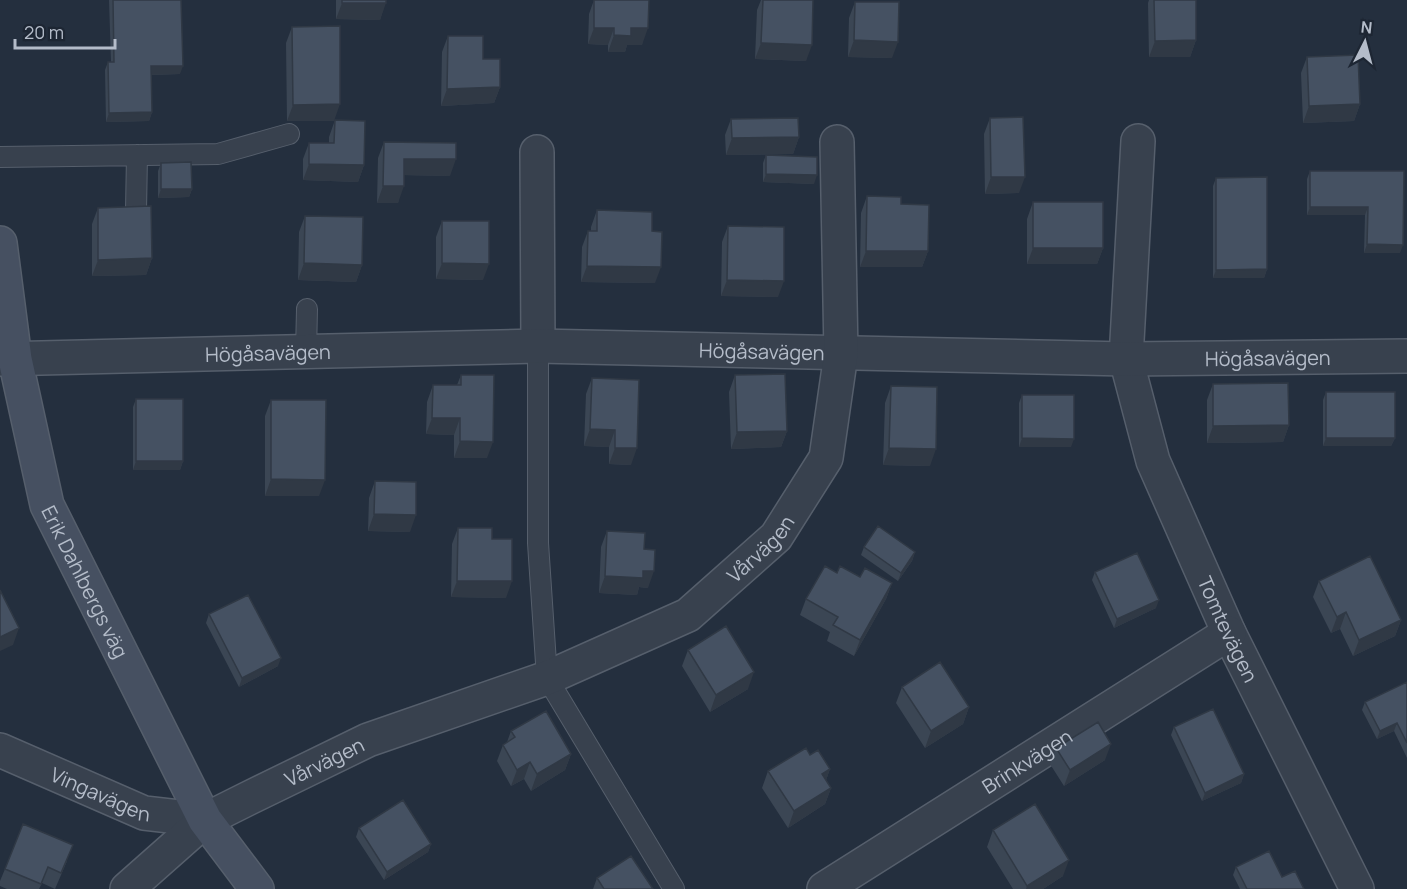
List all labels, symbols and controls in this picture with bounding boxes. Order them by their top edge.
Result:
scale bar [15,12,116,50]
north arrow [1335,12,1395,72]
text: N [1360,16,1373,39]
text: 20 m [24,20,64,44]
street label: Högåsavägen [699,336,825,366]
street label: Högåsavägen [205,338,331,368]
street label: Högåsavägen [1205,343,1331,372]
street label: Erik Dahlbergs väg [36,501,135,662]
street label: Vårvägen [721,510,800,588]
street label: Tomtevägen [1192,572,1265,686]
street label: Brinkvägen [977,722,1077,799]
street label: Vårvägen [280,731,368,792]
street label: Vingavägen [47,760,152,827]

